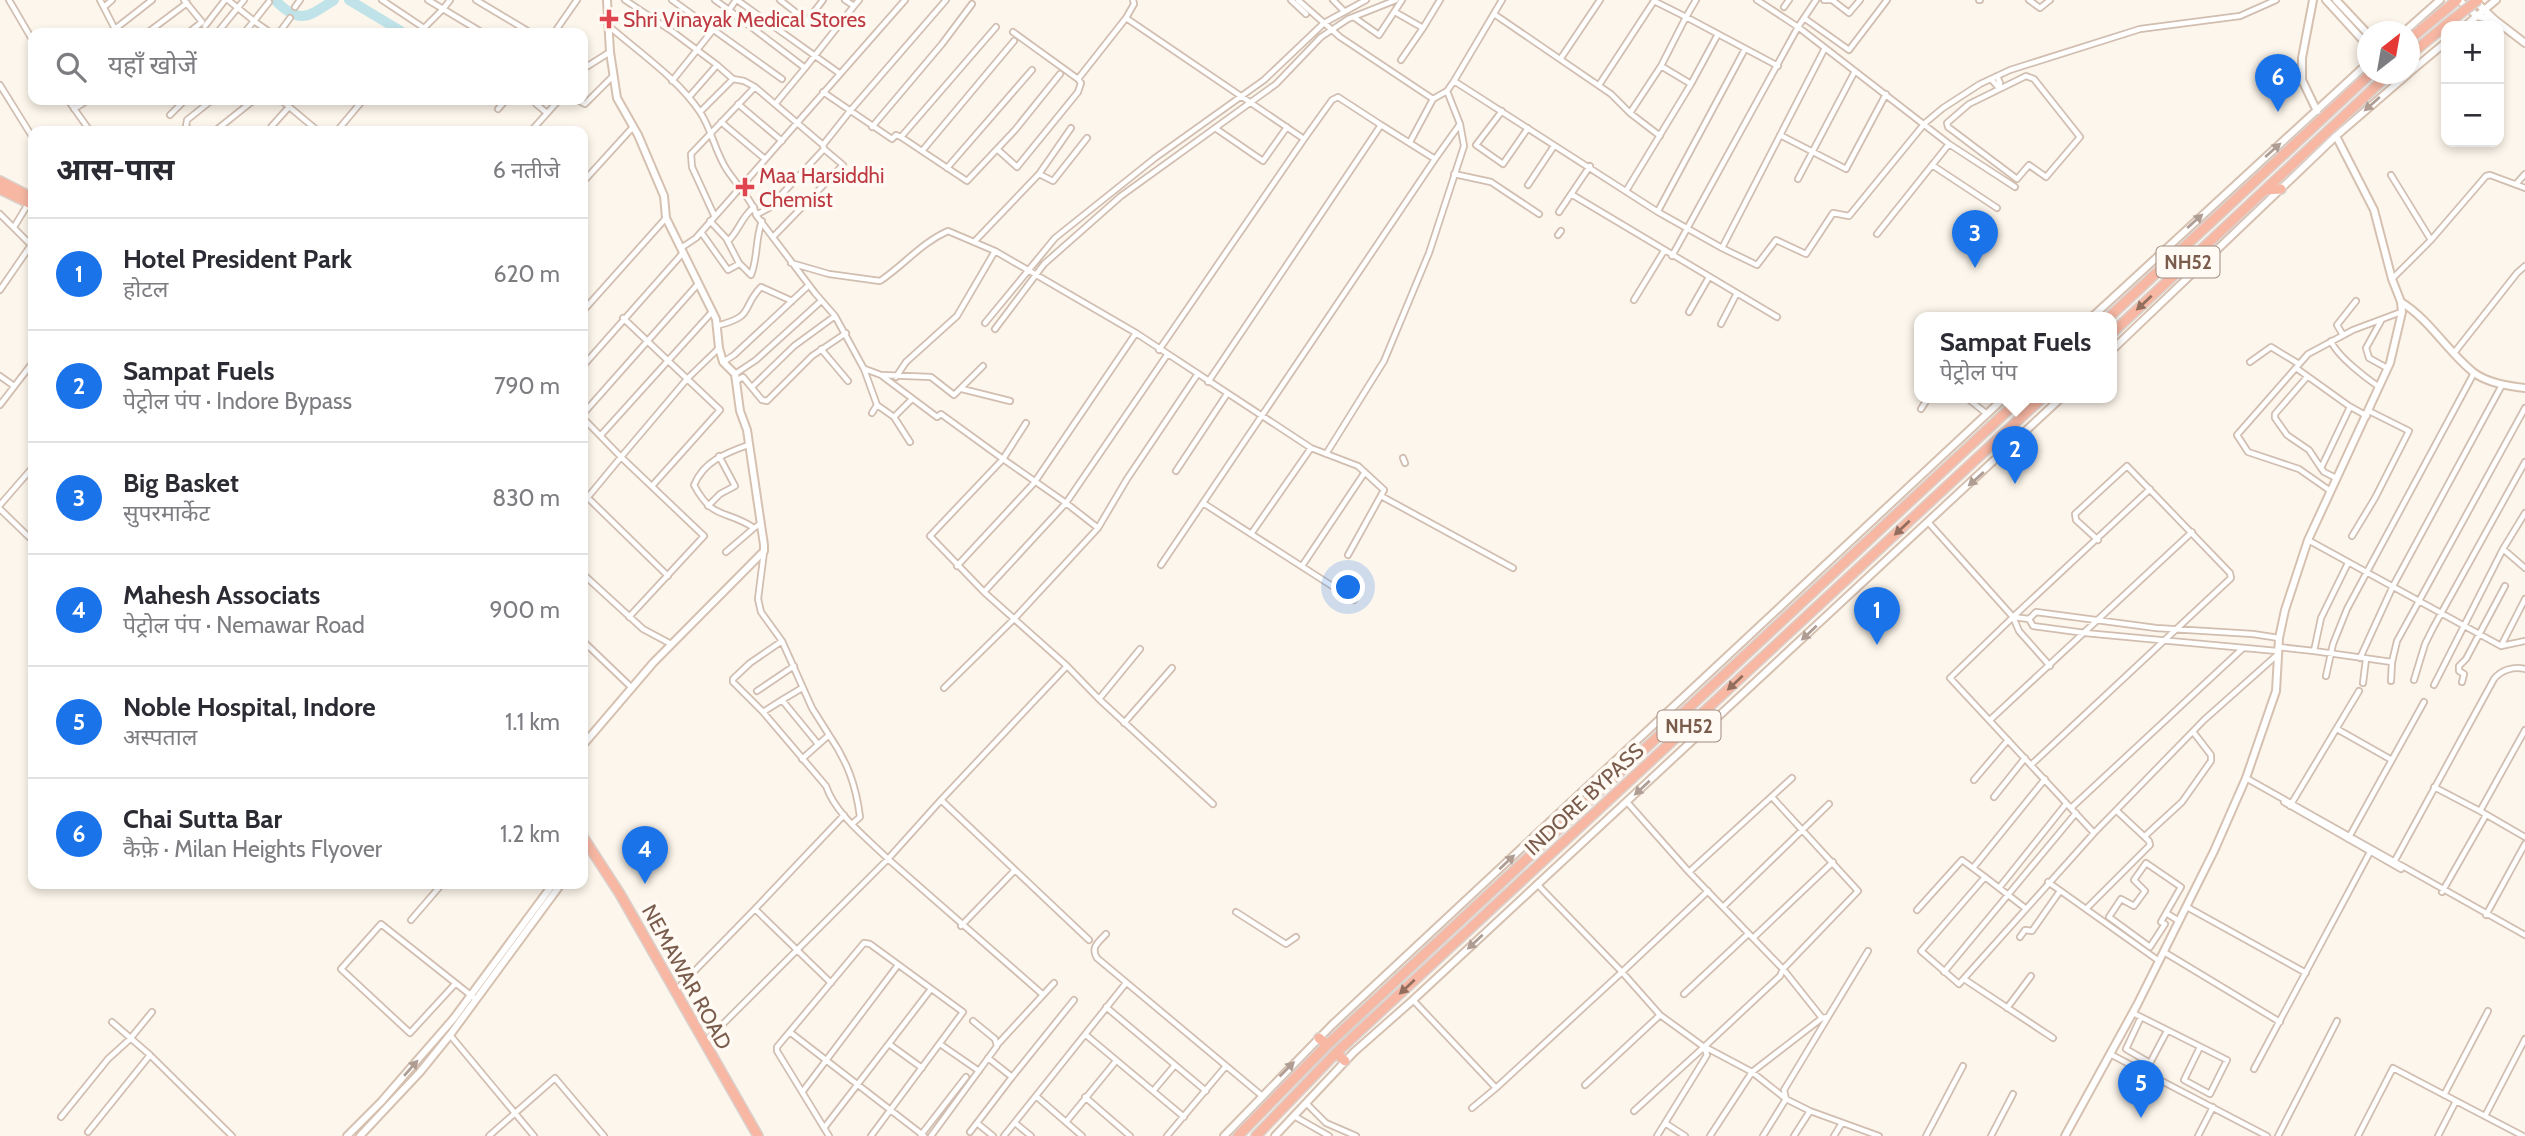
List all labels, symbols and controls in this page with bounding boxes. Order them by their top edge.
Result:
place label: Shri Vinayak Medical Stores [623,7,866,32]
marker: Shri Vinayak Medical Stores [601,11,617,27]
north arrow [2357,21,2420,84]
map controls [2441,21,2504,147]
button: + [2441,21,2504,84]
search box [28,28,588,105]
icon: search [52,48,90,86]
text: यहाँ खोजें [108,49,197,81]
pin: 6 [2255,54,2301,112]
button: − [2441,84,2504,147]
one-way arrow [2363,96,2380,112]
one-way arrow [2264,143,2281,159]
text: आस-पास [56,151,174,188]
text: 6 नतीजे [493,156,560,184]
place label: Maa Harsiddhi Chemist [759,163,884,212]
marker: Maa Harsiddhi Chemist [737,179,753,195]
pin: 3 [1952,210,1998,268]
one-way arrow [2186,213,2203,229]
text: Hotel President Park [123,243,352,275]
road number: NH52 [2156,246,2220,278]
text: 1 [75,260,83,288]
text: 620 m [493,260,560,288]
text: होटल [123,275,168,303]
one-way arrow [2136,295,2153,311]
popup [1914,312,2117,403]
text: Sampat Fuels [1940,326,2091,358]
text: Sampat Fuels [123,355,274,387]
text: पेट्रोल पंप [1940,358,2017,386]
text: 2 [73,372,85,400]
text: 790 m [494,372,560,400]
text: पेट्रोल पंप · Indore Bypass [123,387,352,415]
pin: 2 [1992,426,2038,484]
text: Big Basket [123,467,239,499]
one-way arrow [1968,470,1985,486]
text: 3 [73,484,85,512]
text: 830 m [492,484,560,512]
text: सुपरमार्केट [123,499,210,527]
one-way arrow [1894,519,1911,535]
your location [1331,570,1365,604]
text: Mahesh Associats [123,579,320,611]
pin: 1 [1854,587,1900,645]
text: 4 [72,596,86,624]
text: 900 m [489,596,560,624]
text: पेट्रोल पंप · Nemawar Road [123,611,365,639]
one-way arrow [1801,624,1818,640]
one-way arrow [1727,674,1744,690]
text: Noble Hospital, Indore [123,691,376,723]
text: 5 [73,708,85,736]
text: 1.1 km [505,708,560,736]
road number: NH52 [1658,710,1720,741]
text: अस्पताल [123,723,197,751]
street label: INDORE BYPASS [1519,738,1649,860]
one-way arrow [1634,779,1651,795]
text: Chai Sutta Bar [123,803,282,835]
text: 6 [73,820,85,848]
text: 1.2 km [500,820,560,848]
pin: 4 [622,826,668,884]
text: कैफ़े · Milan Heights Flyover [123,835,382,863]
one-way arrow [1498,855,1515,871]
street label: NEMAWAR ROAD [637,900,737,1054]
one-way arrow [1467,934,1484,950]
one-way arrow [1399,979,1416,995]
one-way arrow [403,1060,418,1077]
one-way arrow [1279,1060,1296,1077]
pin: 5 [2118,1060,2164,1118]

